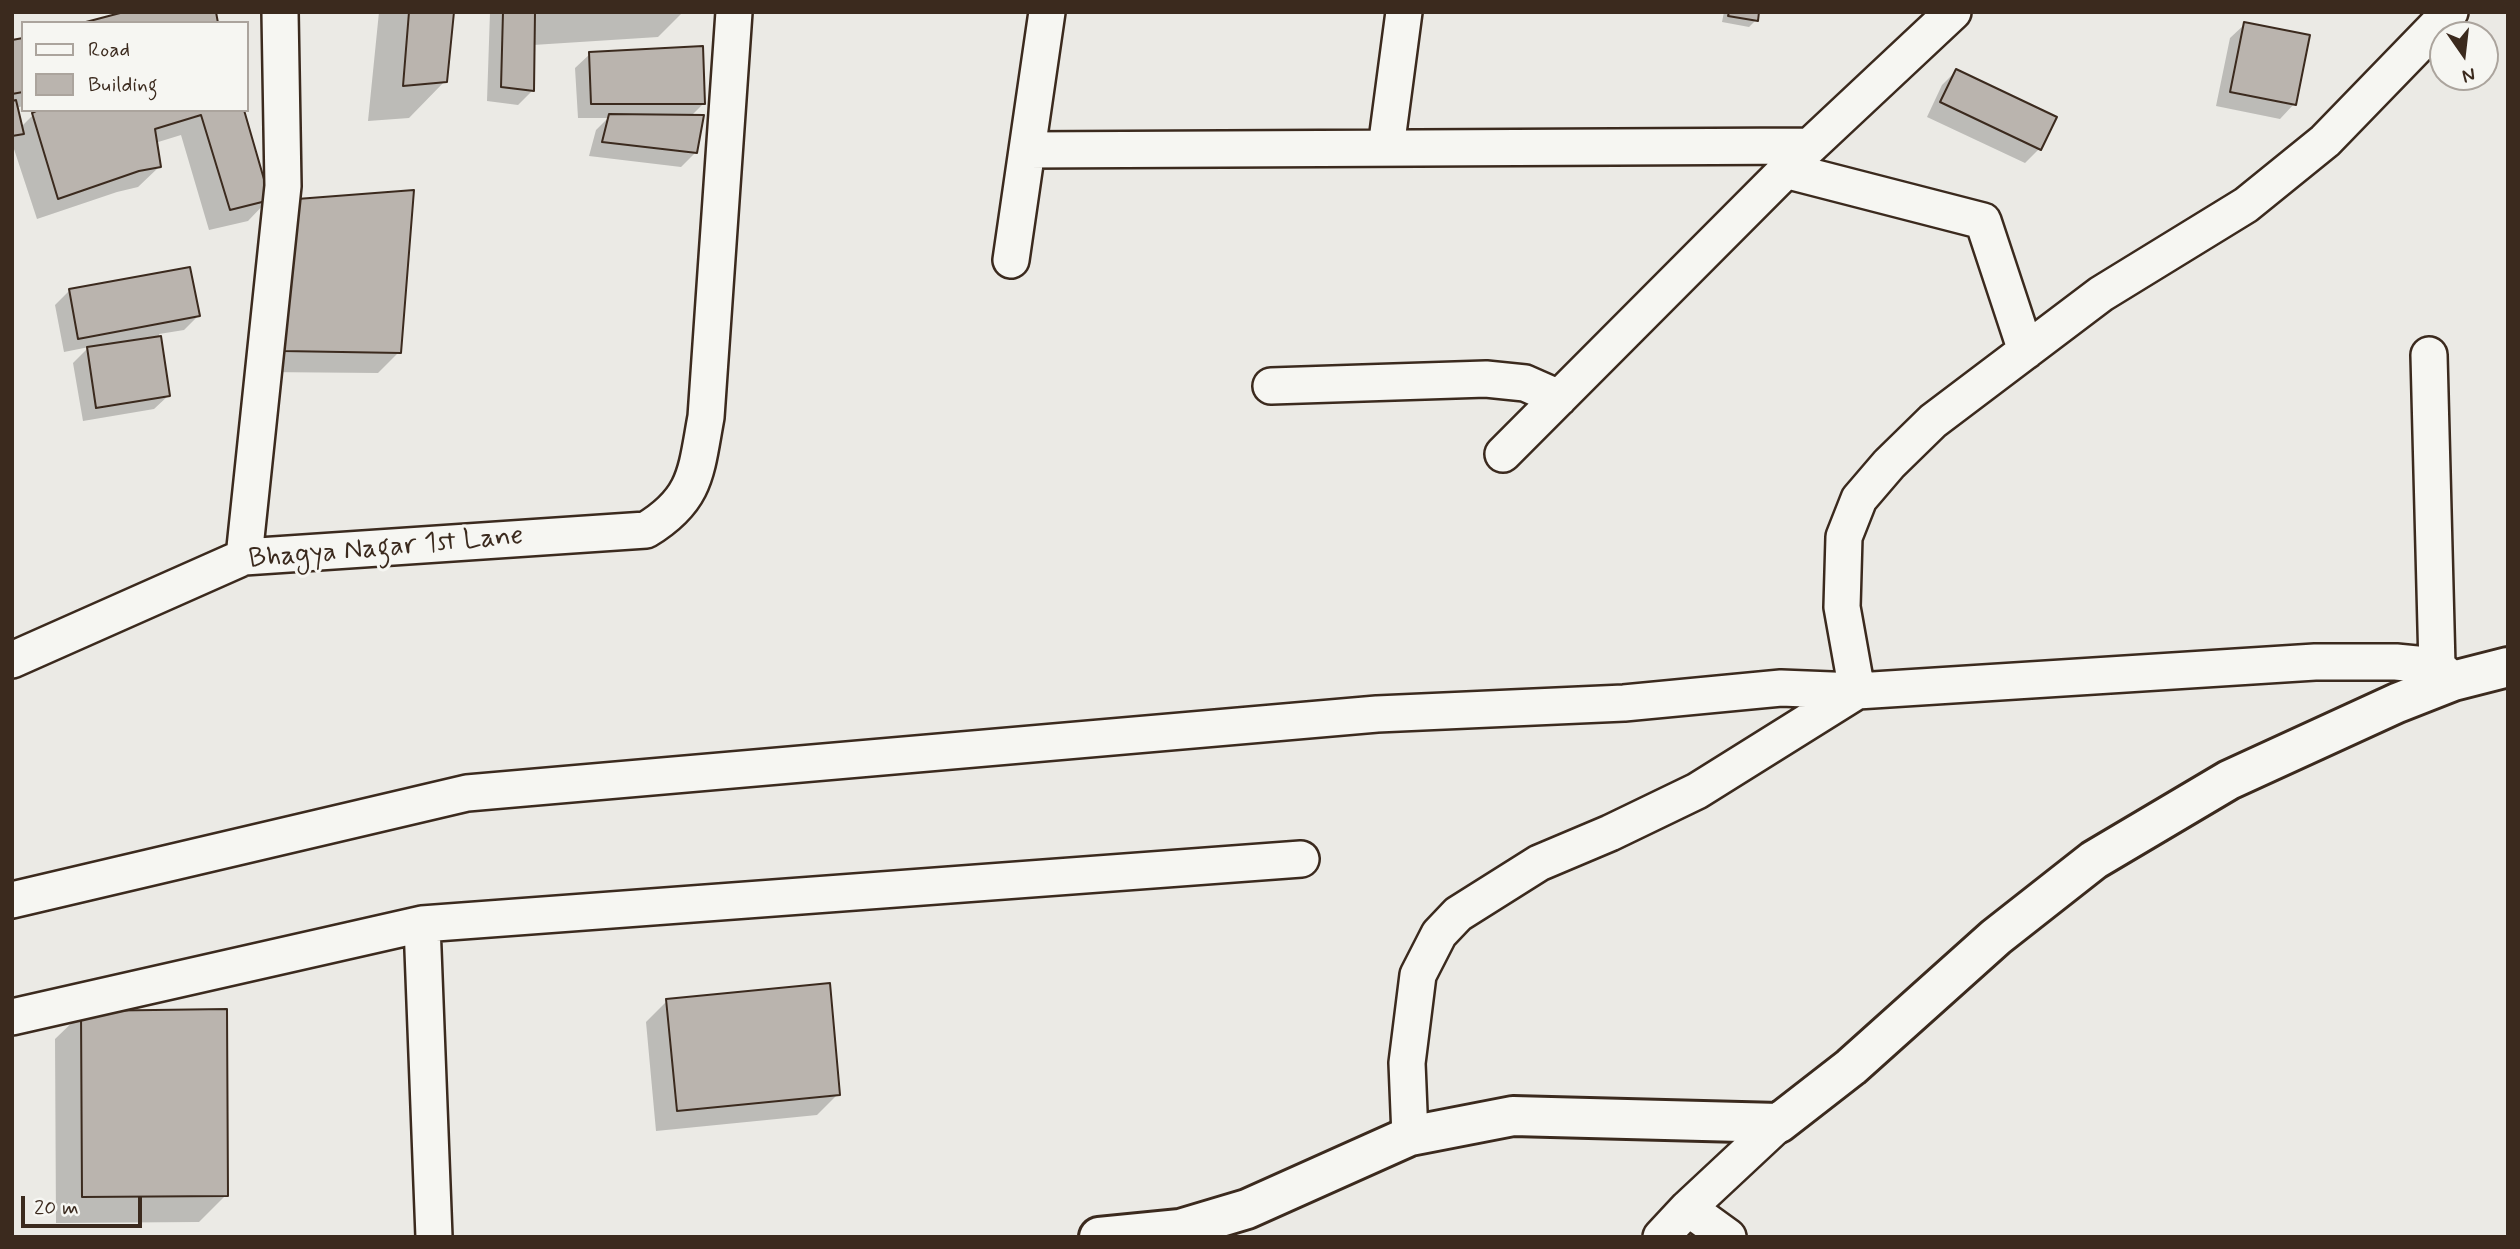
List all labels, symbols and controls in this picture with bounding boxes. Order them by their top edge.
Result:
legend [21,21,248,112]
north arrow [2429,21,2499,91]
text: Road [88,36,130,64]
text: N [2460,61,2478,89]
text: Building [88,71,158,99]
street label: Bhagya Nagar 1st Lane [247,520,525,578]
scale bar [24,1182,145,1226]
text: 20 m [34,1194,79,1222]

